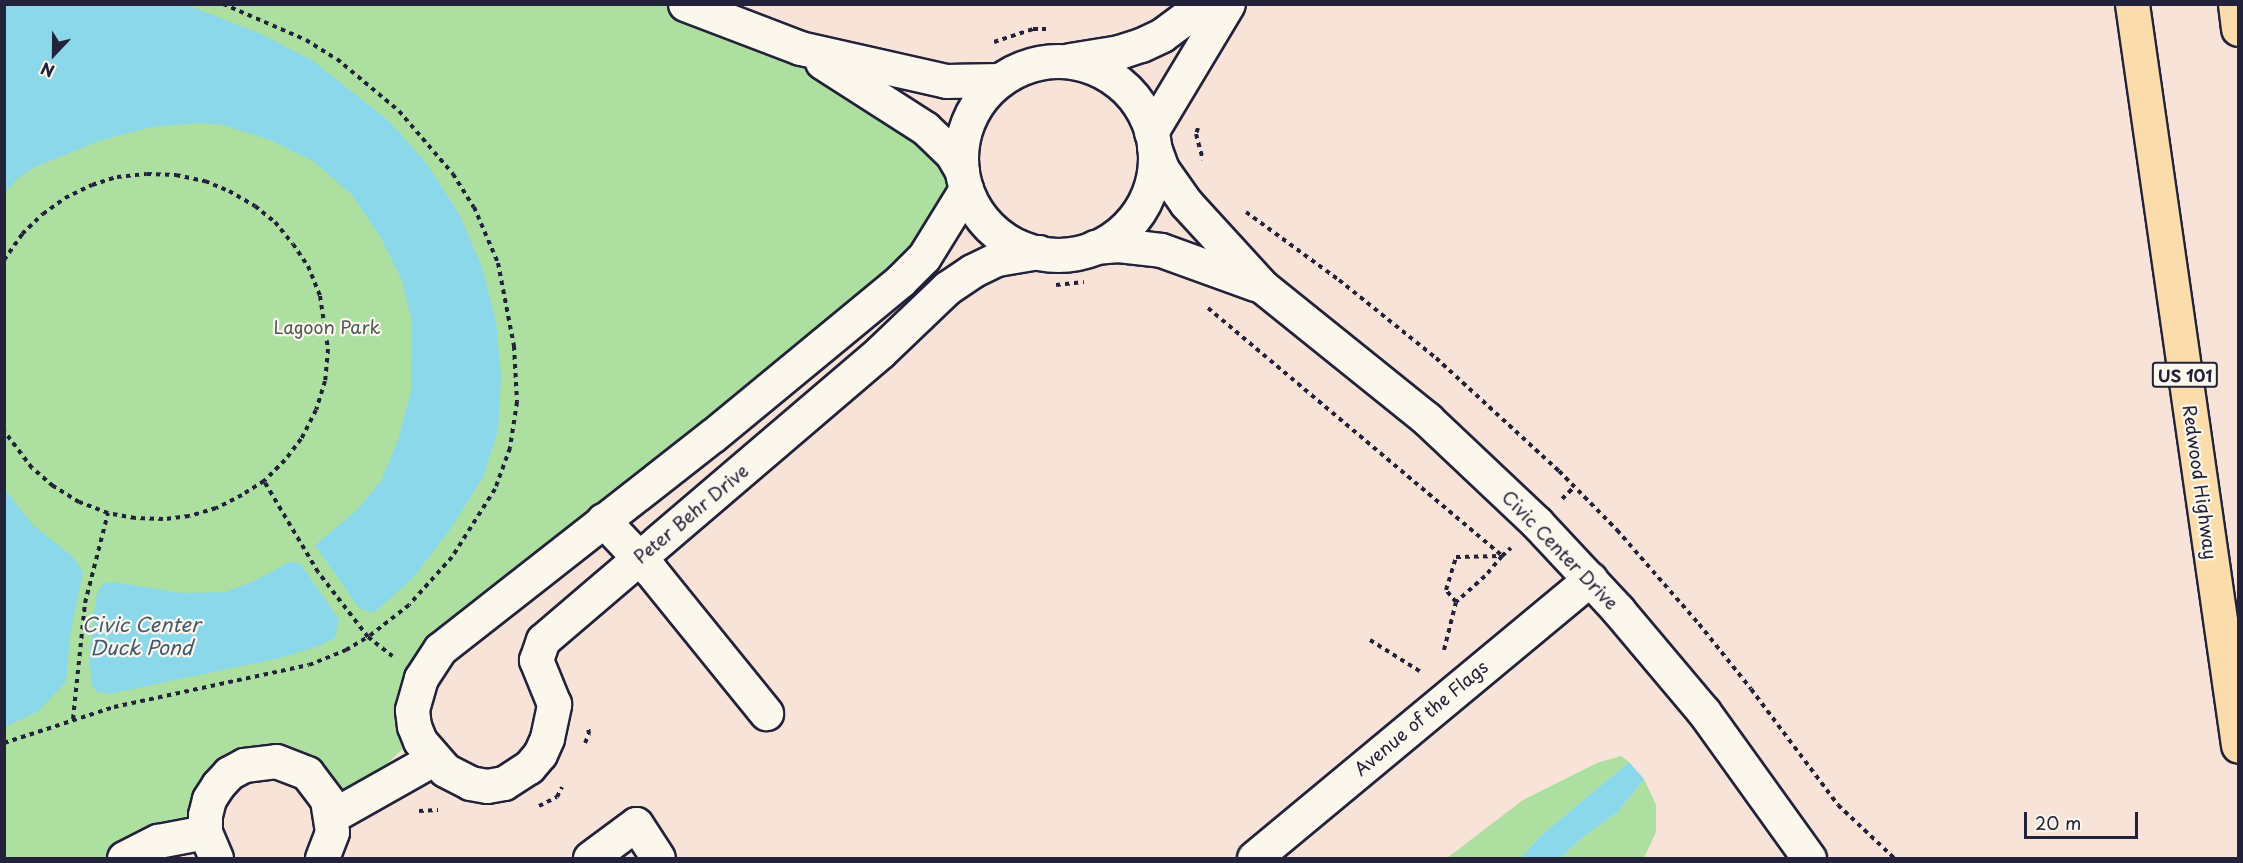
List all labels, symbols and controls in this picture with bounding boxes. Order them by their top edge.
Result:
north arrow [24,24,84,84]
text: N [37,57,58,84]
park label: Lagoon Park [274,316,380,338]
road number: US 101 [2152,362,2218,388]
street label: Redwood Highway [2178,403,2222,561]
street label: Peter Behr Drive [629,460,753,568]
street label: Civic Center Drive [1497,485,1623,615]
water label: Civic Center Duck Pond [81,613,201,660]
street label: Avenue of the Flags [1350,656,1492,780]
scale bar [2027,800,2141,838]
text: 20 m [2035,809,2081,836]

